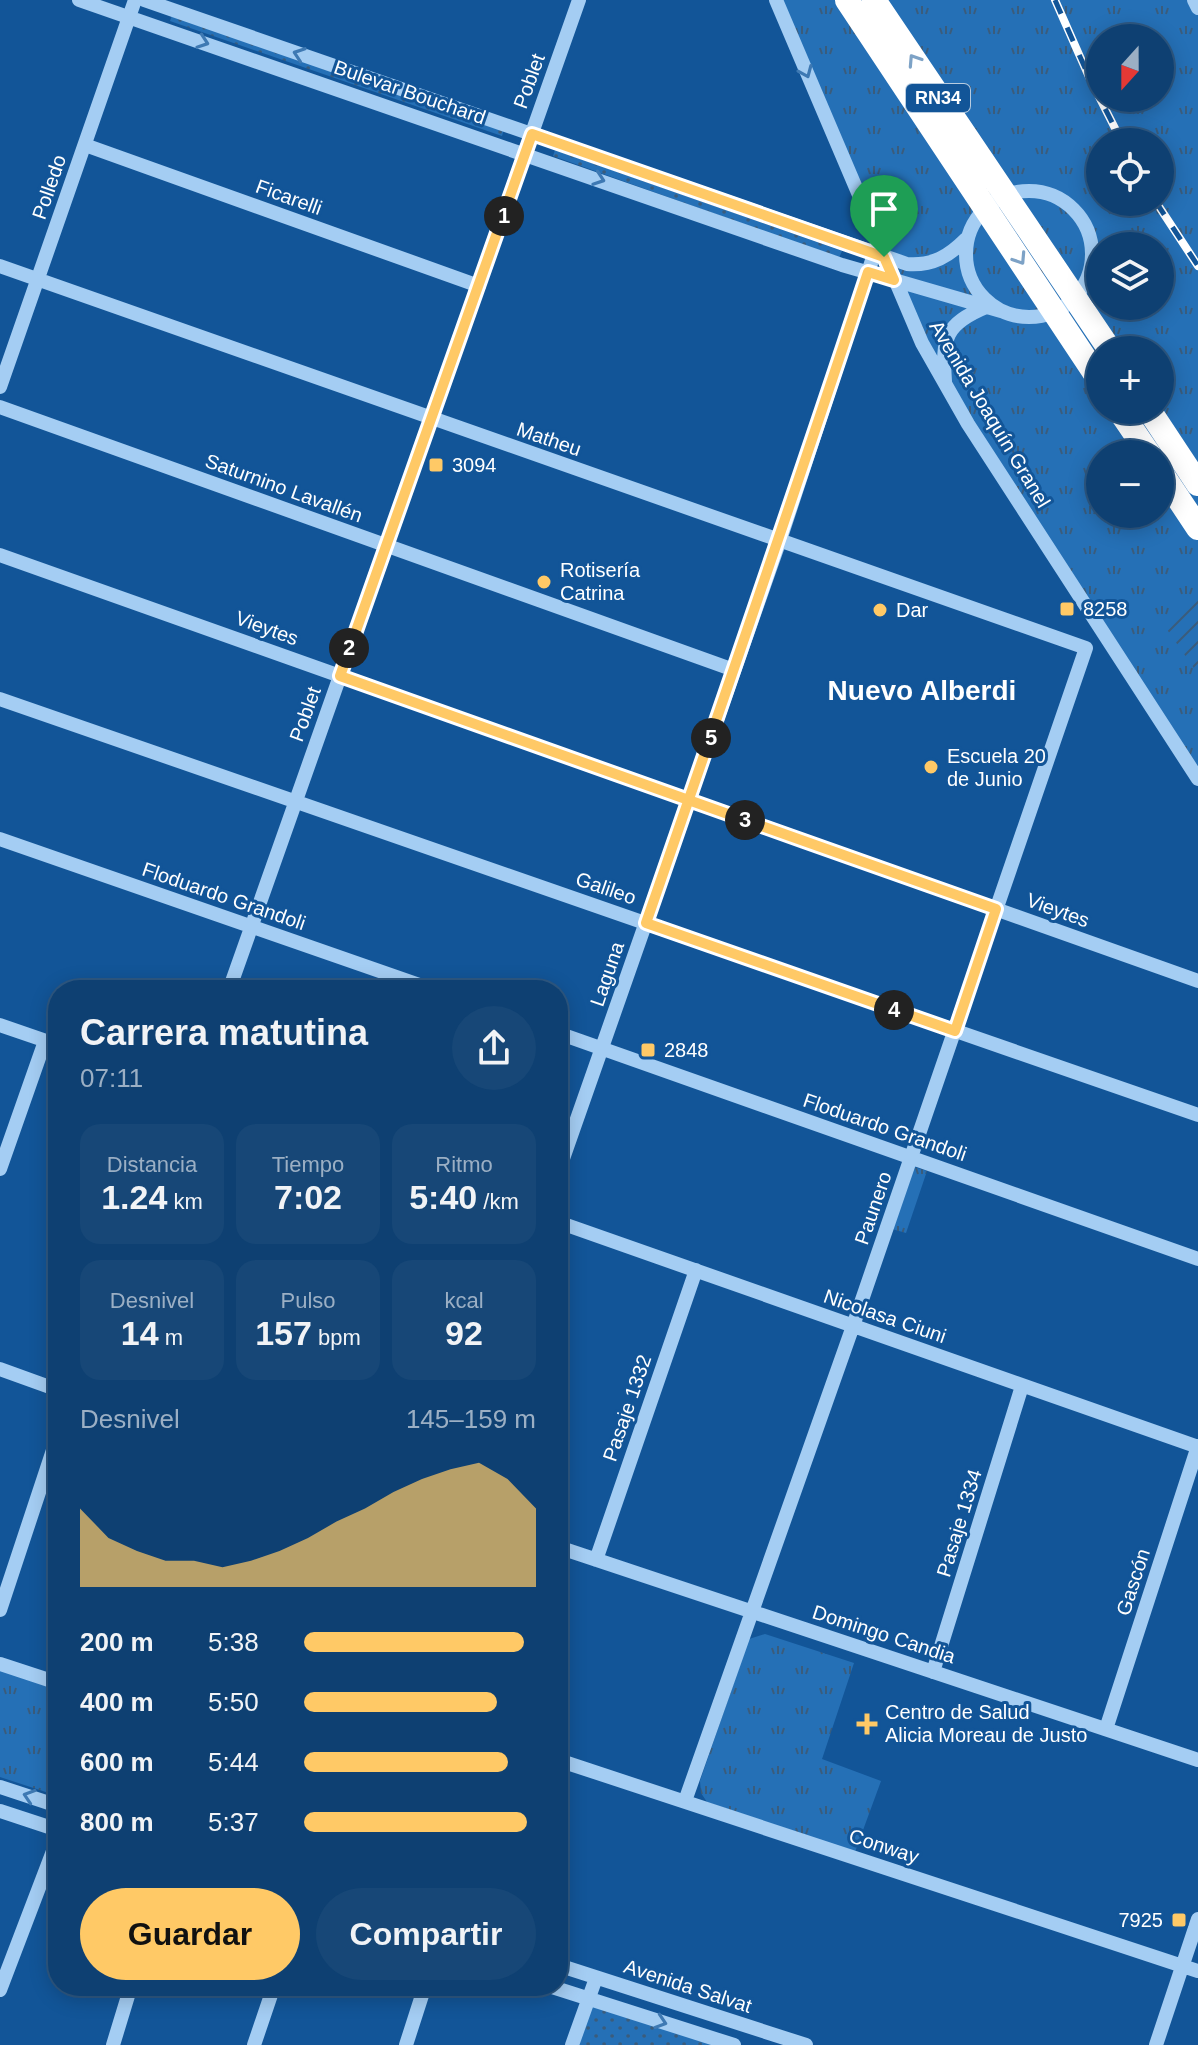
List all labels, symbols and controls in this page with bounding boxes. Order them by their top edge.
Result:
north arrow [1086,24,1174,112]
map controls [1086,24,1174,528]
one-way arrow [195,33,209,49]
one-way arrow [293,47,307,63]
street label: Poblet [509,50,549,111]
one-way arrow [908,54,923,69]
street label: Bulevar Bouchard [331,56,489,128]
one-way arrow [796,64,813,78]
road number: RN34 [906,84,970,112]
button: locate [1086,128,1174,216]
street label: Polledo [28,152,70,222]
one-way arrow [591,169,605,185]
street label: Ficarelli [253,175,325,219]
pin [850,175,918,257]
icon: arrive [862,187,906,231]
pin: 1 [484,196,524,236]
text: 1 [498,203,510,228]
button: layers [1086,232,1174,320]
one-way arrow [1010,251,1025,265]
street label: Avenida Joaquín Granel [925,317,1055,511]
button: + [1086,336,1174,424]
street label: Matheu [514,418,584,460]
button: − [1086,440,1174,528]
street label: Saturnino Lavallén [202,449,366,527]
place label: 3094 [452,454,497,476]
marker: 3094 [427,456,445,474]
place label: Rotisería Catrina [560,559,641,604]
marker: Rotisería Catrina [535,573,553,591]
place label: 8258 [1083,598,1128,620]
place label: Dar [896,599,929,621]
marker: 8258 [1058,600,1076,618]
marker: Dar [871,601,889,619]
street label: Vieytes [233,607,301,649]
pin: 2 [329,628,369,668]
text: 2 [343,635,355,660]
district label: Nuevo Alberdi [828,675,1016,706]
street label: Poblet [285,683,325,744]
pin: 5 [691,718,731,758]
text: 5 [705,725,717,750]
place label: Escuela 20 de Junio [947,745,1046,790]
marker: Escuela 20 de Junio [922,758,940,776]
pin: 3 [725,800,765,840]
text: 3 [739,807,751,832]
street label: Floduardo Grandoli [139,858,309,934]
street label: Galileo [573,867,639,909]
street label: Vieytes [1024,889,1092,931]
street label: Laguna [586,938,629,1009]
pin: 4 [874,990,914,1030]
text: 4 [888,997,900,1022]
button: share [452,1006,536,1090]
text: Carrera matutina [80,1012,368,1053]
place label: 2848 [664,1039,709,1061]
marker: 2848 [639,1041,657,1059]
text: 07:11 [80,1063,143,1093]
street label: Floduardo Grandoli [800,1089,970,1165]
text: Distancia [107,1152,197,1177]
text: Tiempo [272,1152,344,1177]
text: Ritmo [435,1152,493,1177]
street label: Paunero [850,1169,896,1247]
text: 1.24 [101,1178,167,1216]
text: 7:02 [274,1178,342,1216]
text: 5:40 [409,1178,477,1216]
text: km [167,1189,203,1214]
text: /km [477,1189,519,1214]
street label: Nicolasa Ciuni [821,1285,949,1347]
text: Desnivel [110,1288,194,1313]
text: Pulso [280,1288,336,1313]
text: kcal [444,1288,484,1313]
text: 14 [121,1314,159,1352]
text: 157 [255,1314,312,1352]
text: 92 [445,1314,483,1352]
text: m [159,1325,183,1350]
text: bpm [312,1325,361,1350]
street label: Pasaje 1332 [598,1352,656,1464]
text: Desnivel [80,1404,180,1434]
text: 145–159 m [406,1404,536,1434]
street label: Pasaje 1334 [932,1467,986,1579]
street label: Gascón [1112,1546,1154,1618]
street label: Domingo Candia [810,1601,959,1668]
text: 200 m [80,1627,154,1657]
text: 5:38 [208,1627,259,1657]
text: 400 m [80,1687,154,1717]
text: 5:50 [208,1687,259,1717]
place label: Centro de Salud Alicia Moreau de Justo [885,1701,1087,1746]
marker: Centro de Salud Alicia Moreau de Justo [856,1713,878,1735]
text: 600 m [80,1747,154,1777]
text: 5:44 [208,1747,259,1777]
one-way arrow [23,1790,37,1806]
text: 800 m [80,1807,154,1837]
text: 5:37 [208,1807,259,1837]
street label: Conway [846,1824,922,1868]
button: Guardar [80,1888,300,1980]
button: Compartir [316,1888,536,1980]
place label: 7925 [1119,1909,1163,1931]
marker: 7925 [1170,1911,1188,1929]
street label: Avenida Salvat [621,1955,755,2017]
one-way arrow [654,2013,668,2029]

